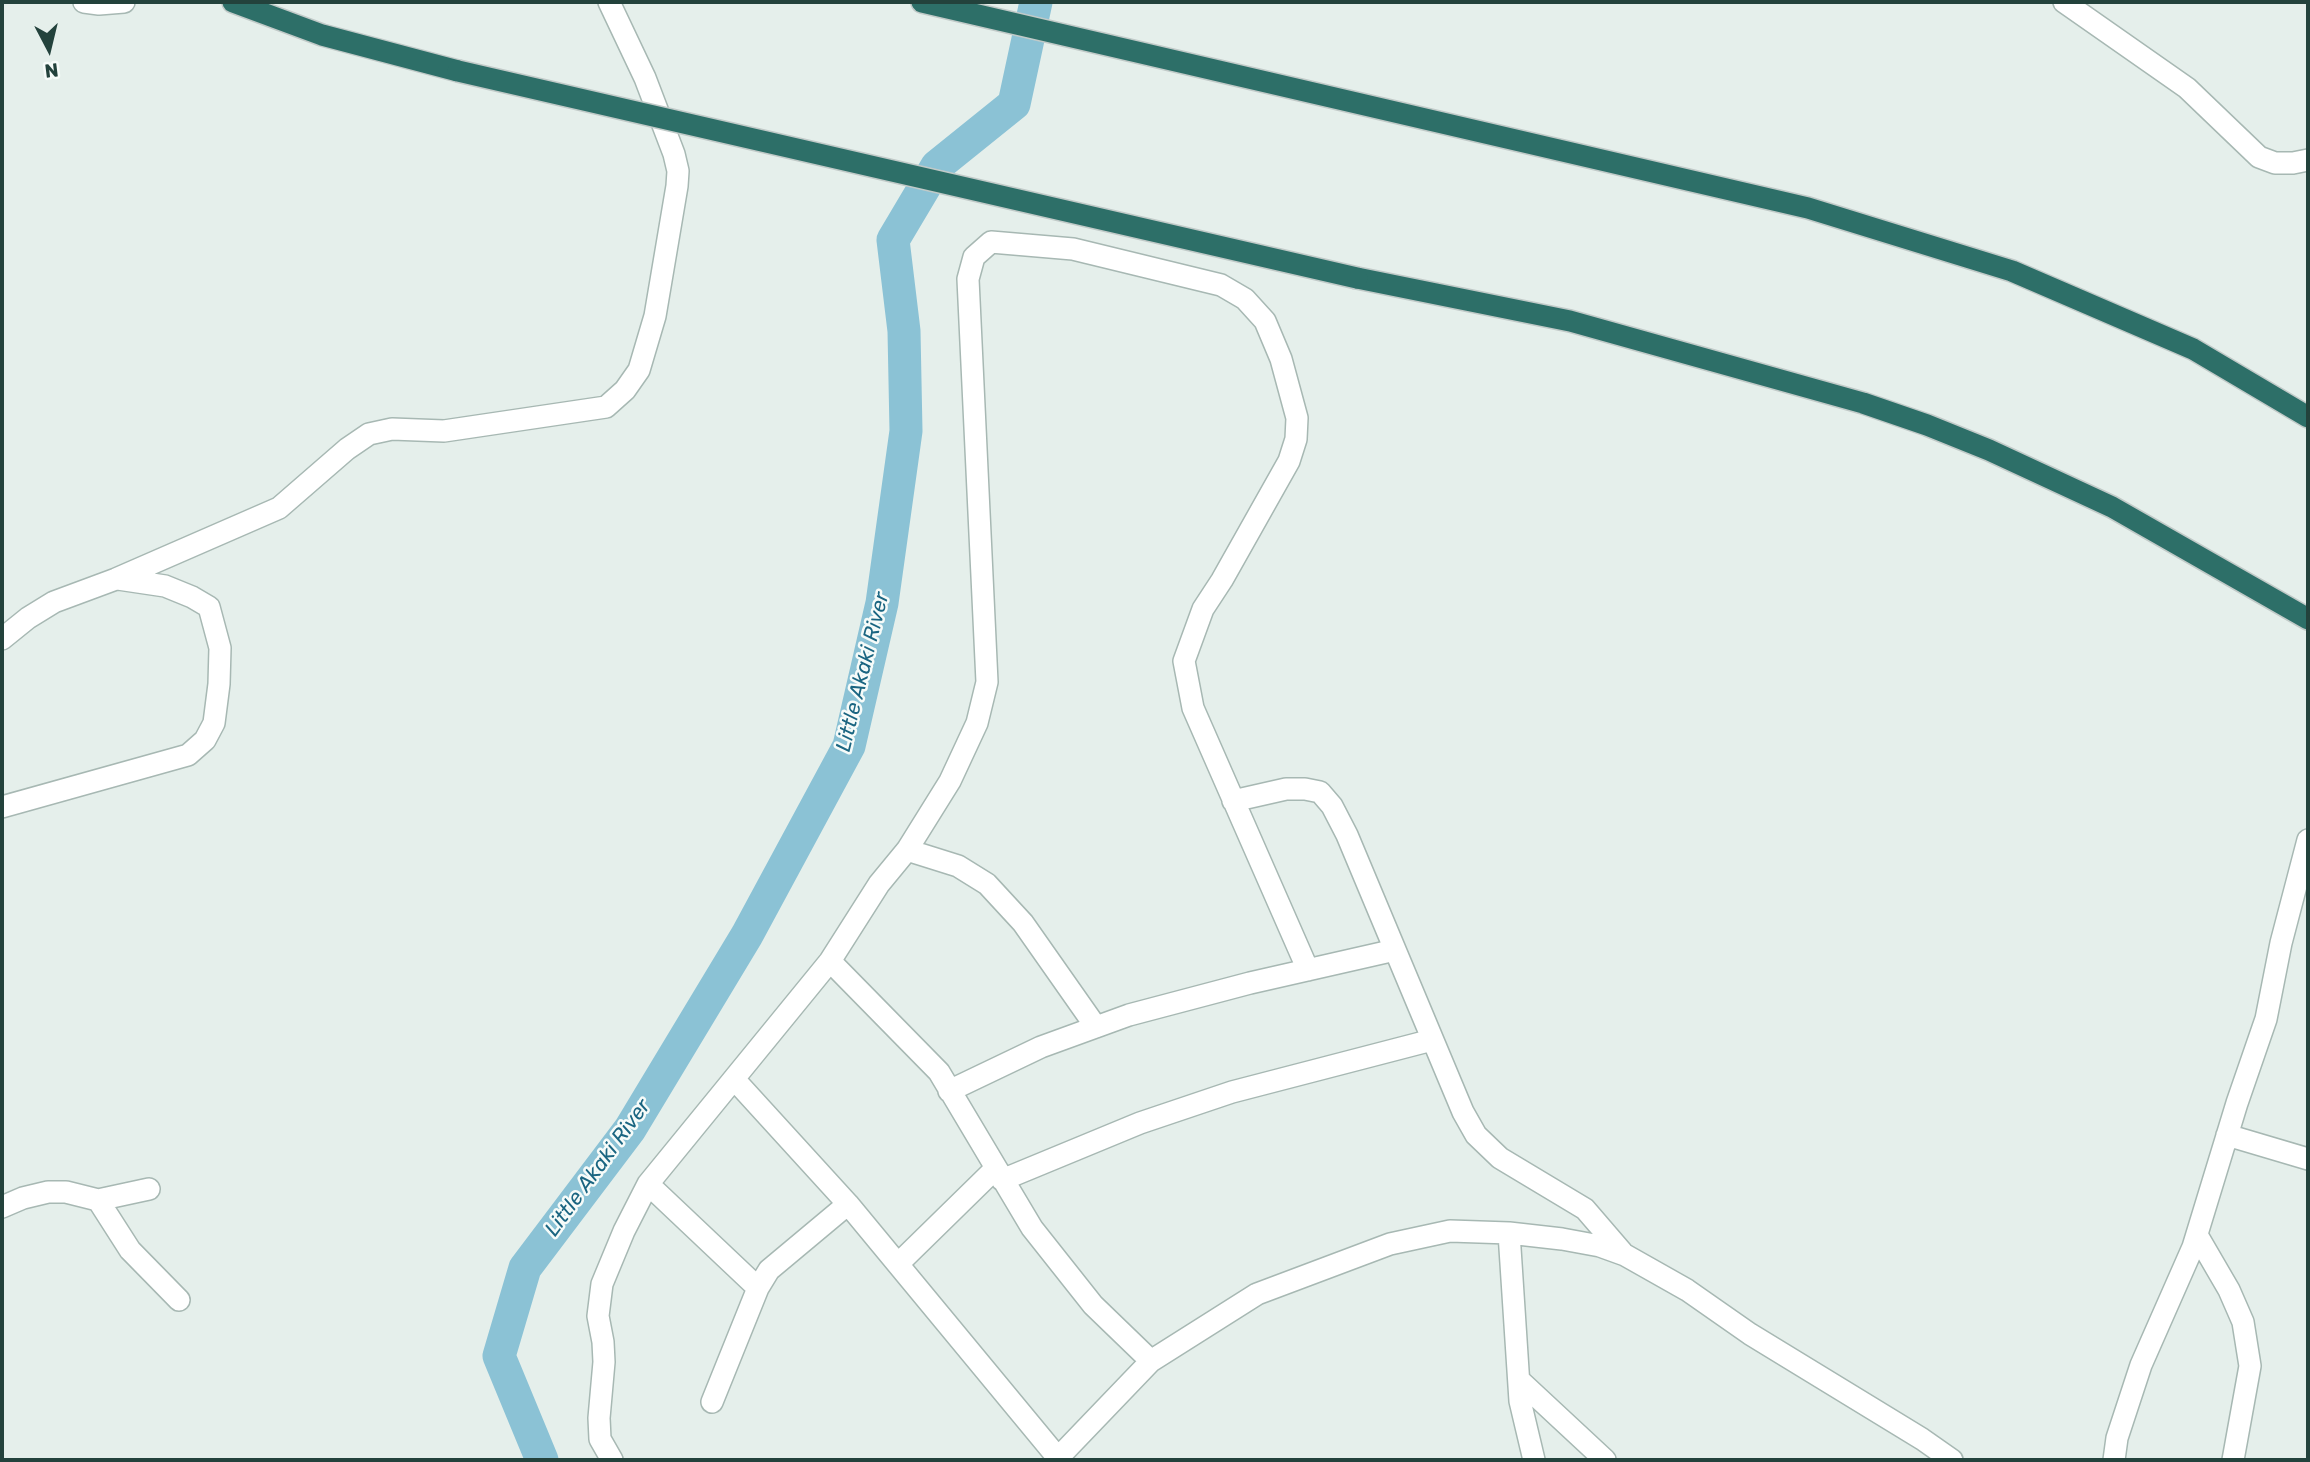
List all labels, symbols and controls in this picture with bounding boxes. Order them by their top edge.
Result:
north arrow [14,14,84,84]
text: N [43,58,60,83]
water label: Little Akaki River [831,590,895,754]
water label: Little Akaki River [540,1095,656,1241]

